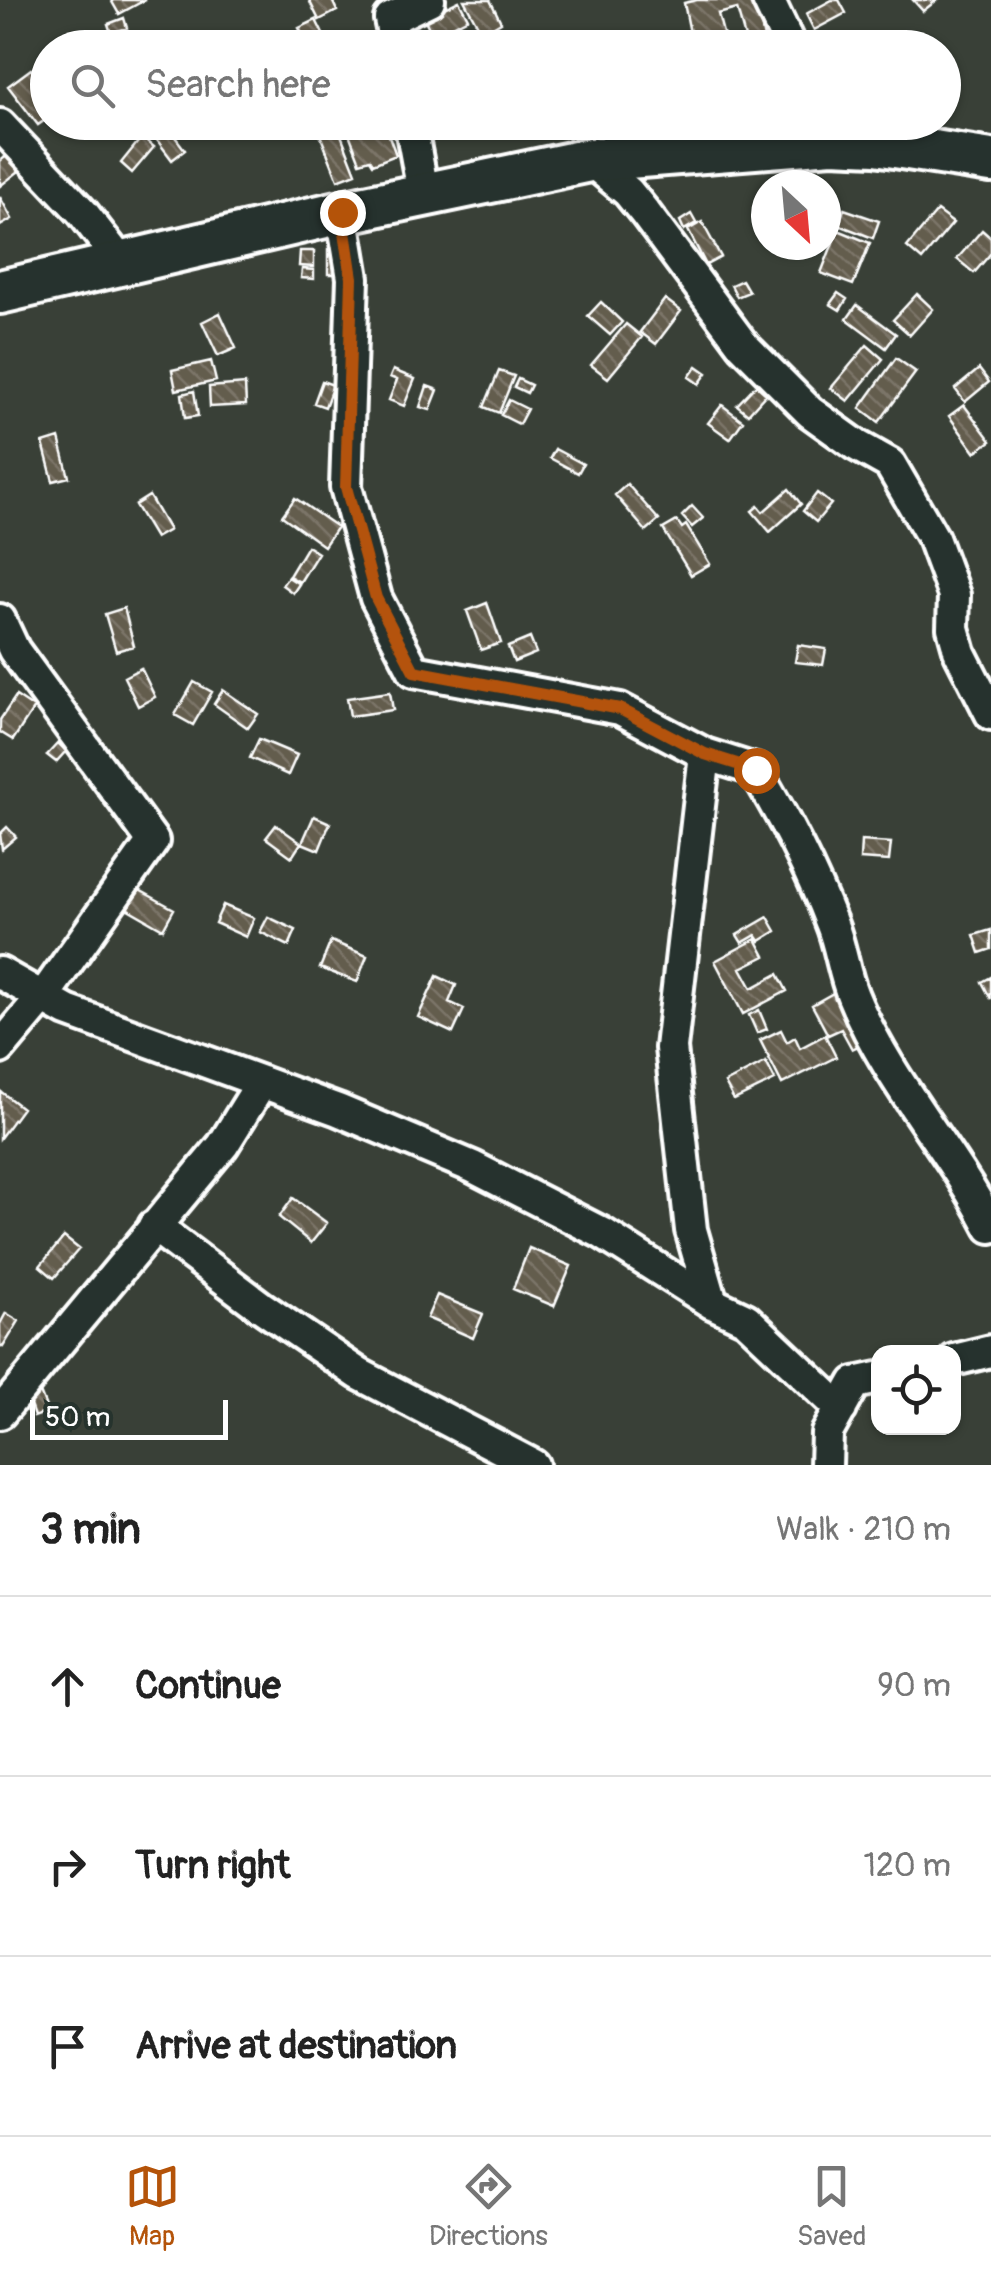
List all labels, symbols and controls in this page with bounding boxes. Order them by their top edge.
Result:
search box [30,30,961,140]
icon: search [65,58,120,113]
text: Search here [145,61,331,109]
north arrow [751,170,841,260]
route end [320,190,366,236]
route start [734,748,780,794]
map controls [871,1345,961,1435]
button: locate [871,1345,961,1435]
scale bar [30,1395,228,1440]
text: 50 m [45,1400,110,1435]
text: 3 min [40,1504,141,1556]
text: Walk · 210 m [776,1510,951,1550]
icon: ahead [40,1659,95,1714]
text: Continue [135,1662,281,1710]
text: 90 m [877,1666,951,1706]
icon: right [40,1839,95,1894]
text: Turn right [135,1842,290,1890]
text: 120 m [863,1846,951,1886]
icon: arrive [40,2019,95,2074]
text: Arrive at destination [135,2022,457,2070]
tab: Map [125,2159,180,2254]
tab: Directions [429,2159,548,2254]
tab: Saved [797,2159,866,2254]

